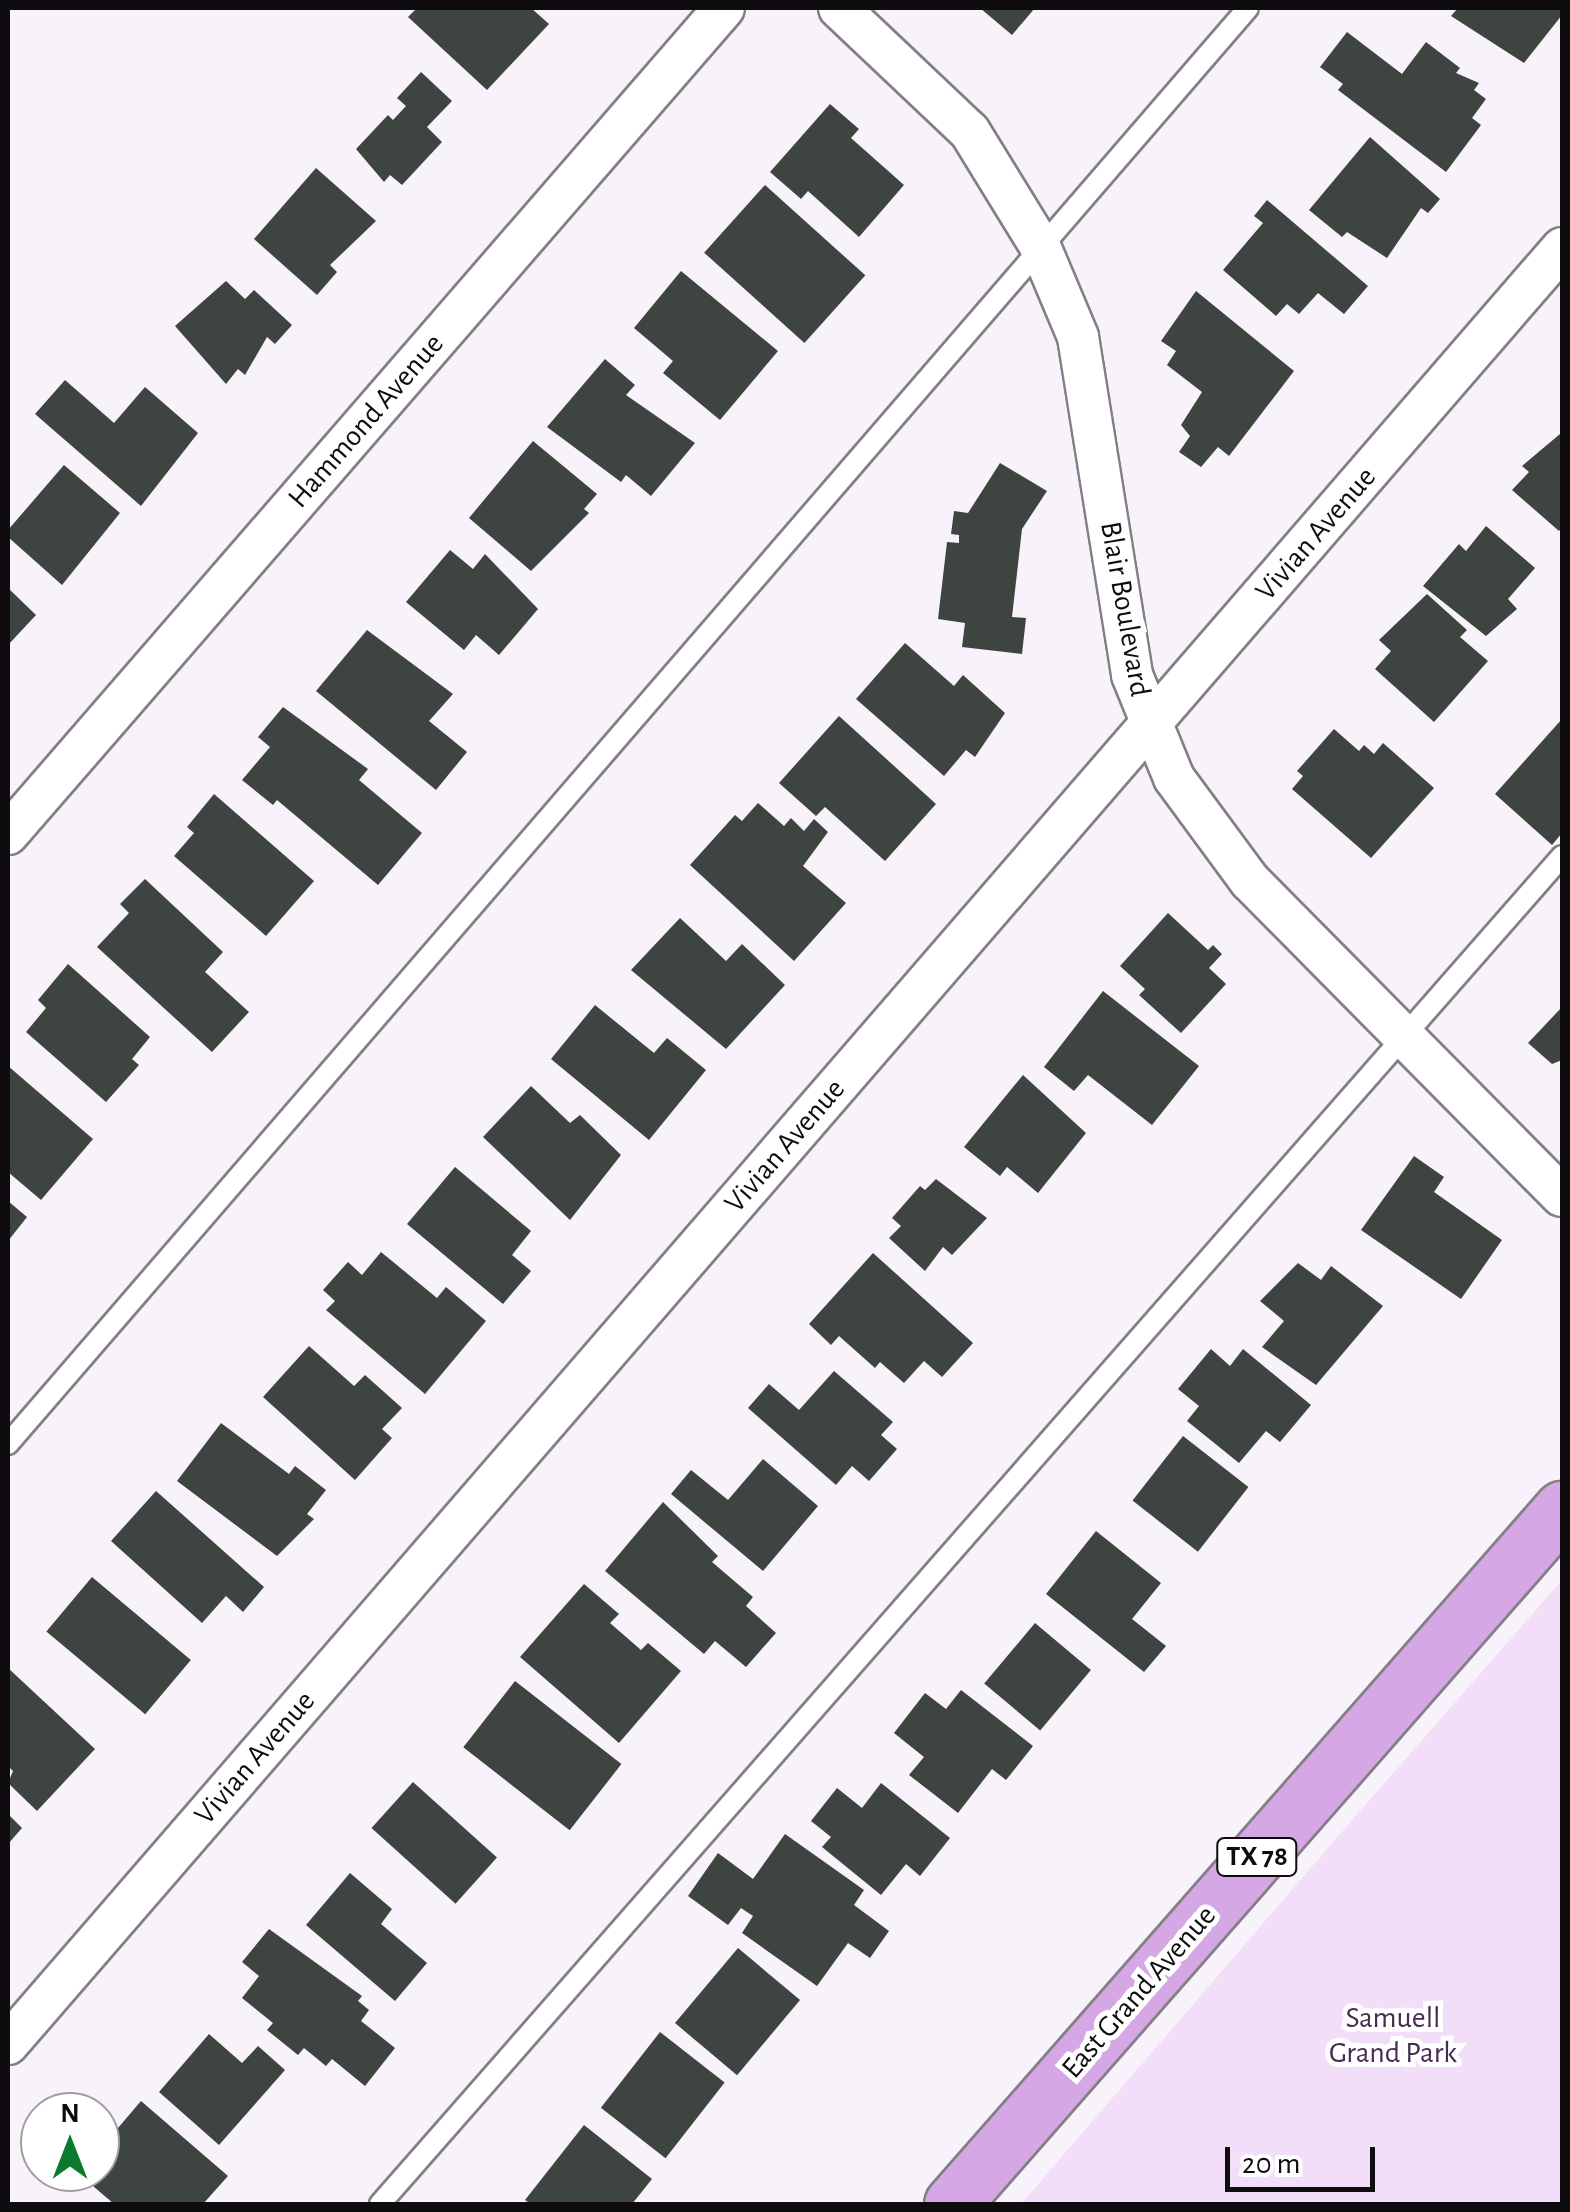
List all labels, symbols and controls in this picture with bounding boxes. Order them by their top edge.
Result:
street label: Hammond Avenue [281,327,451,515]
street label: Vivian Avenue [1248,460,1384,608]
street label: Blair Boulevard [1092,519,1158,699]
street label: Vivian Avenue [717,1072,853,1220]
street label: Vivian Avenue [187,1684,323,1832]
road number: TX 78 [1214,1834,1300,1880]
street label: East Grand Avenue [1054,1898,1224,2086]
park label: Samuell Grand Park [1329,2000,1457,2070]
north arrow [20,2092,120,2192]
text: N [60,2100,80,2128]
scale bar [1230,2127,1380,2189]
text: 20 m [1242,2149,1300,2179]

